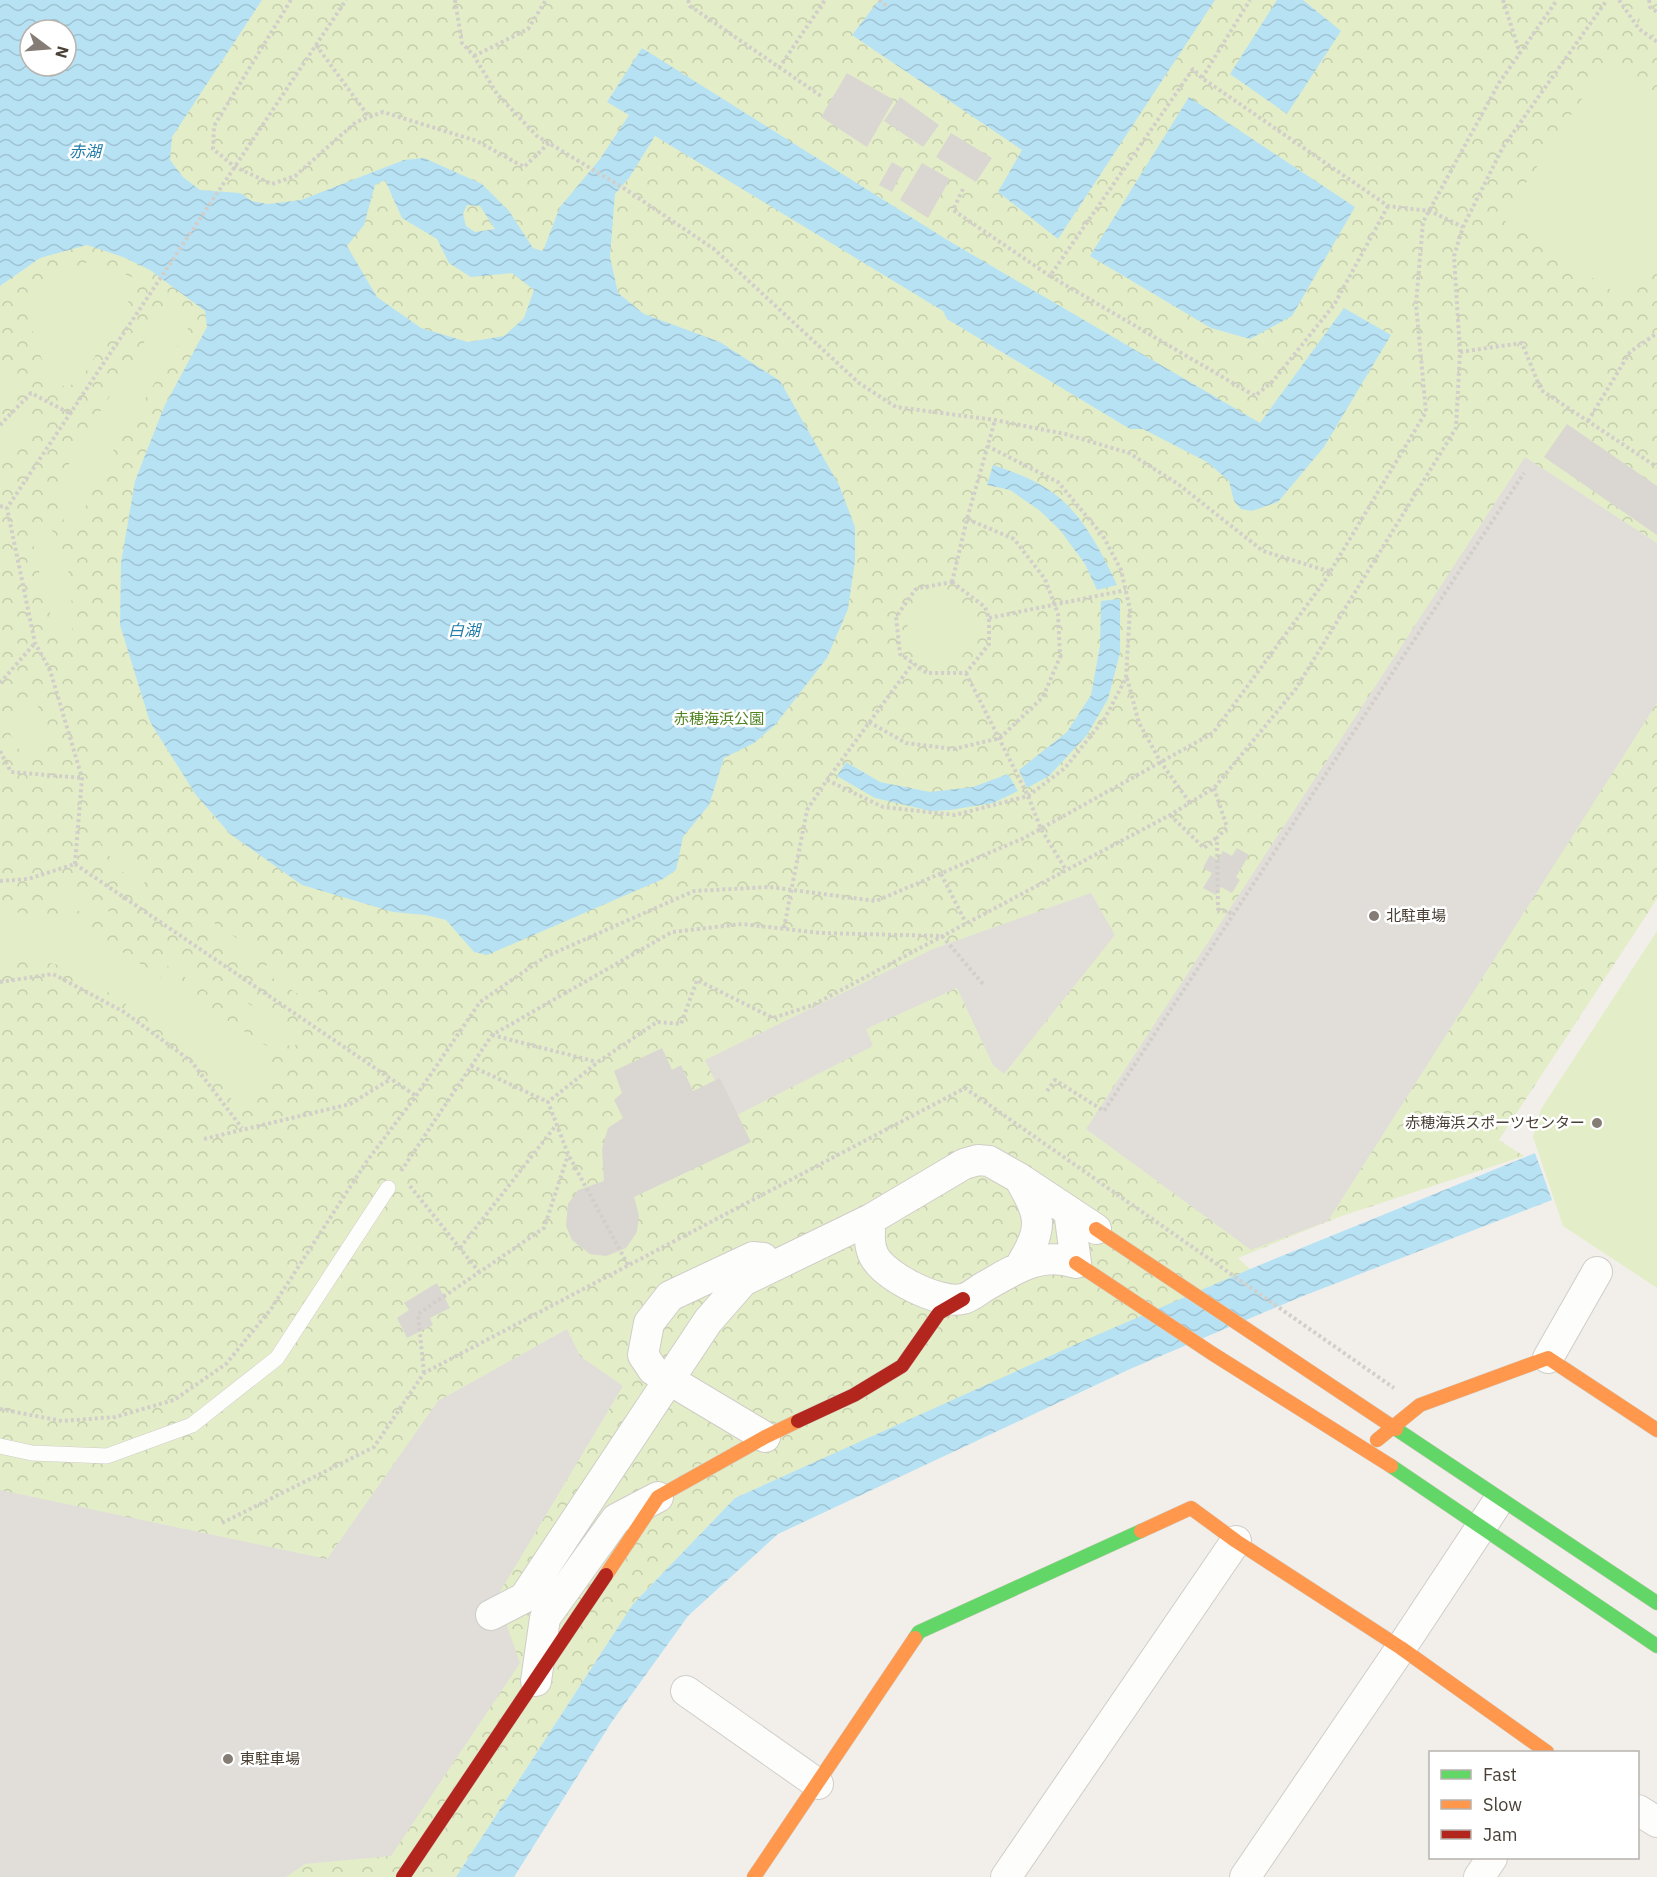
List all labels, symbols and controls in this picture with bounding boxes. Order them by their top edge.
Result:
north arrow [18,18,78,78]
text: N [51,44,74,60]
water label: 赤湖 [69,141,104,161]
water label: 白湖 [448,620,483,640]
park label: 赤穂海浜公園 [674,709,764,728]
place label: 北駐車場 [1386,906,1446,925]
marker: 北駐車場 [1367,909,1381,923]
place label: 赤穂海浜スポーツセンター [1405,1113,1585,1132]
marker: 赤穂海浜スポーツセンター [1590,1116,1604,1130]
place label: 東駐車場 [240,1749,300,1768]
legend [1429,1751,1639,1859]
marker: 東駐車場 [221,1752,235,1766]
text: Fast [1483,1763,1517,1786]
text: Slow [1483,1793,1522,1816]
text: Jam [1483,1823,1518,1846]

